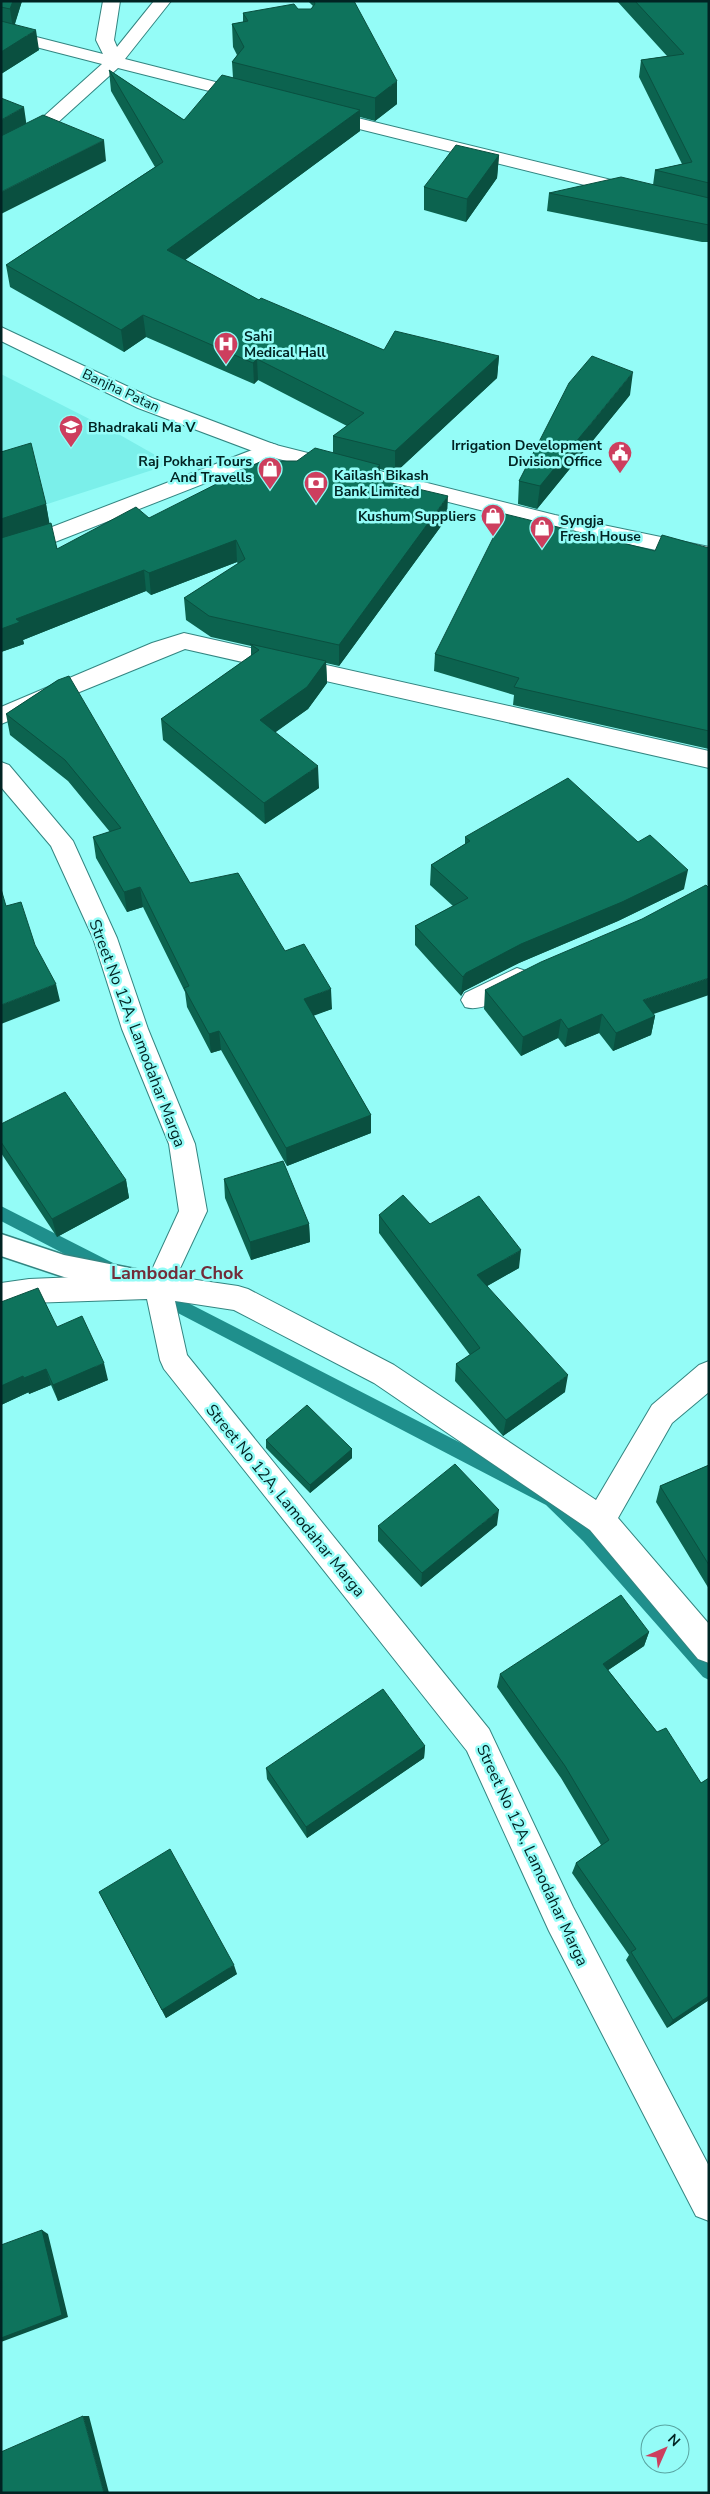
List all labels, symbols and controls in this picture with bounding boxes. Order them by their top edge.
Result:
place label: Sahi Medical Hall [244,327,326,362]
hospital icon: Sahi Medical Hall [213,331,239,365]
street label: Banjha Patan [79,364,163,417]
school or university icon: Bhadrakali Ma V [58,414,84,448]
place label: Bhadrakali Ma V [88,418,196,437]
place label: Irrigation Development Division Office [451,436,603,471]
public building icon: Irrigation Development Division Office [607,440,633,474]
place label: Raj Pokhari Tours And Travells [138,452,252,487]
shop icon: Raj Pokhari Tours And Travells [257,456,283,490]
place label: Kailash Bikash Bank Limited [334,466,429,501]
bank icon: Kailash Bikash Bank Limited [303,470,329,504]
shop icon: Kushum Suppliers [480,503,506,537]
place label: Kushum Suppliers [358,507,476,526]
place label: Syngja Fresh House [560,511,641,546]
shop icon: Syngja Fresh House [529,515,555,549]
street label: Street No 12A, Lamodahar Marga [83,916,191,1150]
district label: Lambodar Chok [111,1261,243,1285]
street label: Street No 12A, Lamodahar Marga [200,1400,370,1602]
street label: Street No 12A, Lamodahar Marga [471,1741,593,1970]
north arrow [640,2424,690,2474]
text: N [663,2430,684,2451]

